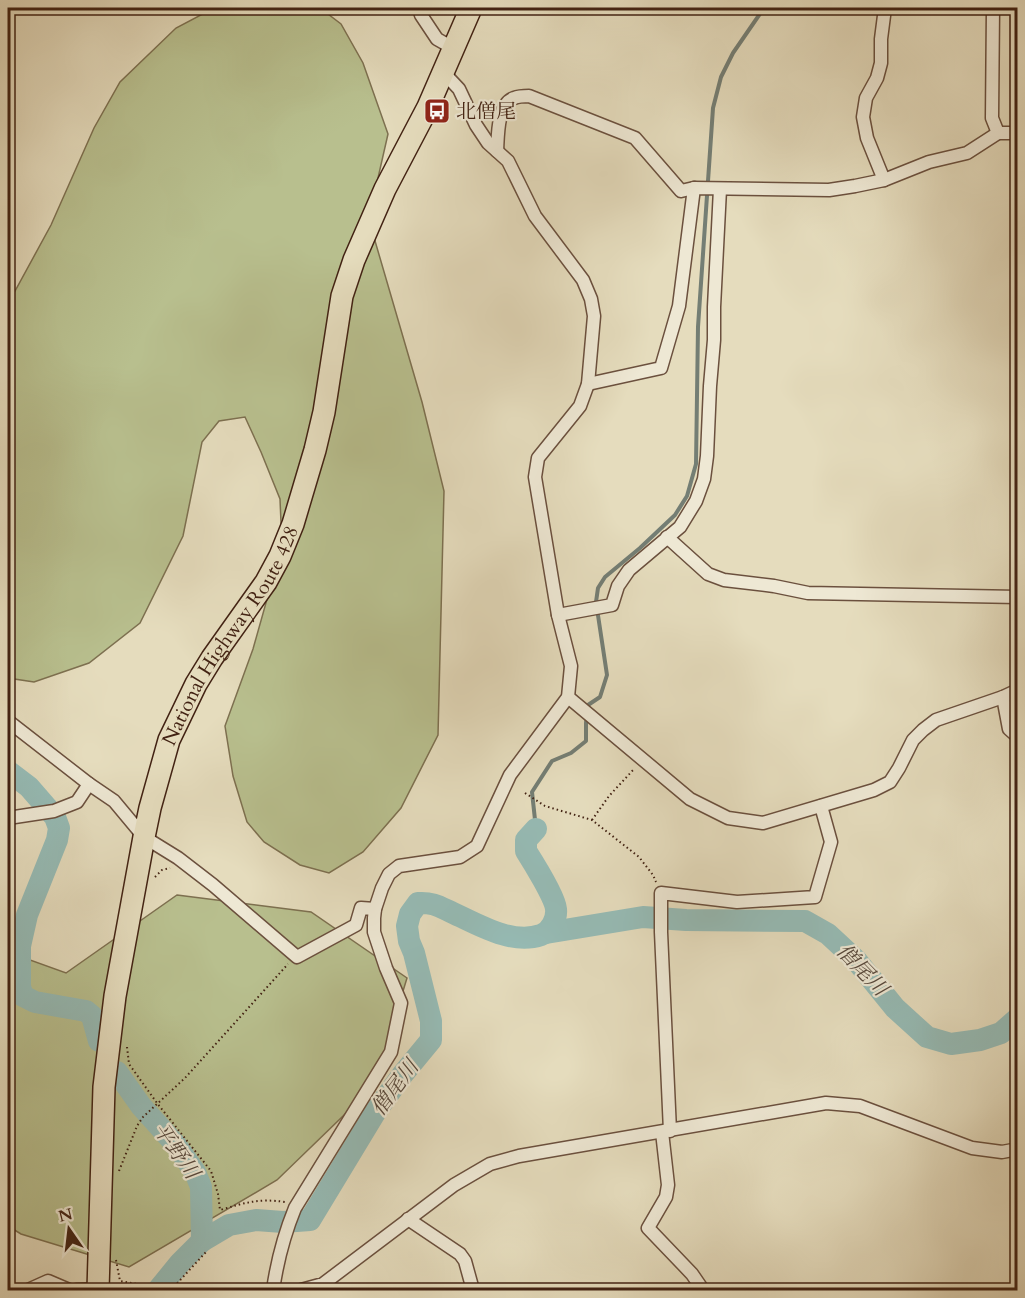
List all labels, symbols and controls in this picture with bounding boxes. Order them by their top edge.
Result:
bus stop icon: 北僧尾 [422,96,452,126]
place label: 北僧尾 [456,98,516,125]
street label: National Highway Route 428 [155,522,304,750]
water label: 僧尾川 [830,937,896,1004]
water label: 僧尾川 [364,1053,427,1122]
water label: 平野川 [146,1117,207,1187]
north arrow [39,1199,99,1259]
text: N [56,1203,75,1228]

